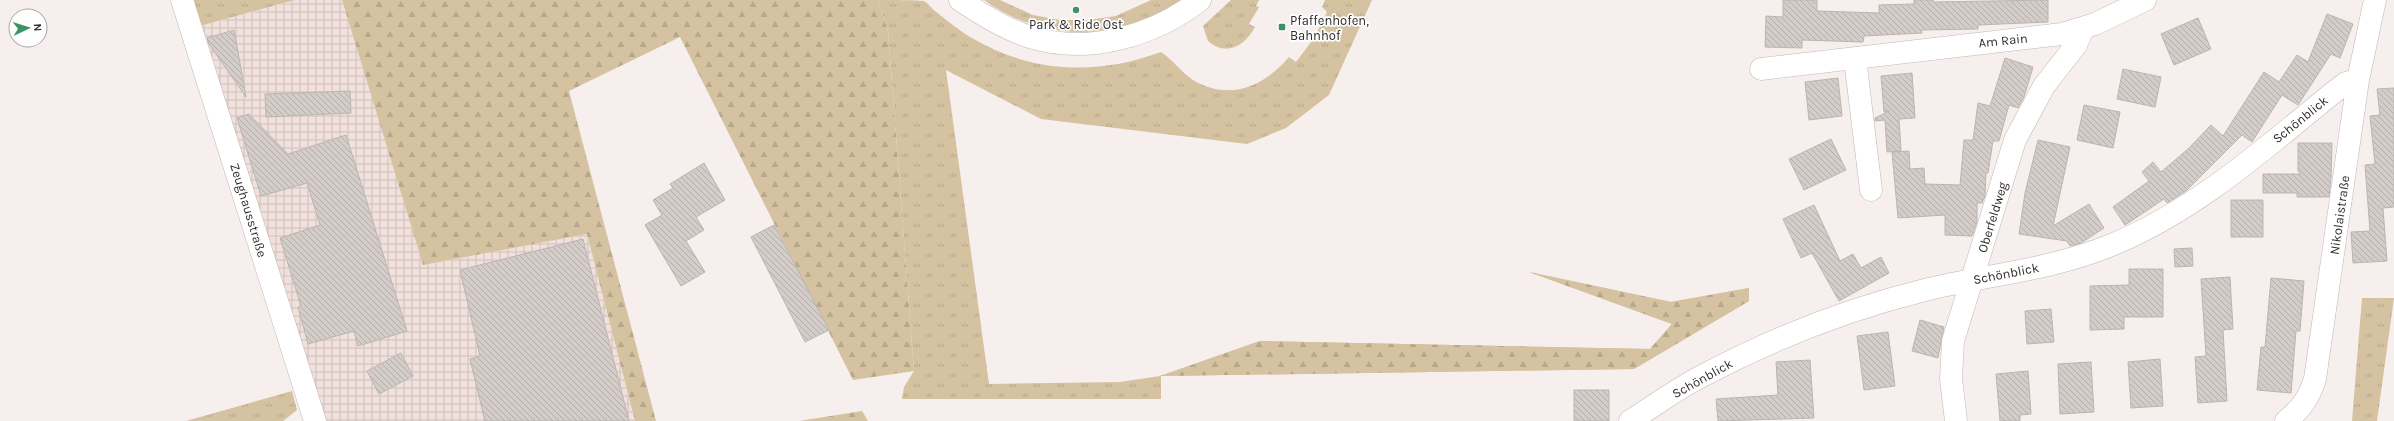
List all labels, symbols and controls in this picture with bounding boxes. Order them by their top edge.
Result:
marker: Park & Ride Ost [1071,5,1081,15]
north arrow [8,8,48,48]
place label: Pfaffenhofen, Bahnhof [1290,13,1369,43]
place label: Park & Ride Ost [1029,17,1123,32]
marker: Pfaffenhofen, Bahnhof [1277,22,1287,32]
text: N [31,23,44,32]
street label: Am Rain [1978,30,2028,51]
street label: Schönblick [2270,93,2331,146]
street label: Zeughausstraße [227,161,270,259]
street label: Nikolaistraße [2326,174,2353,256]
street label: Oberfeldweg [1975,179,2011,254]
street label: Schönblick [1972,260,2040,287]
street label: Schönblick [1669,356,1735,401]

